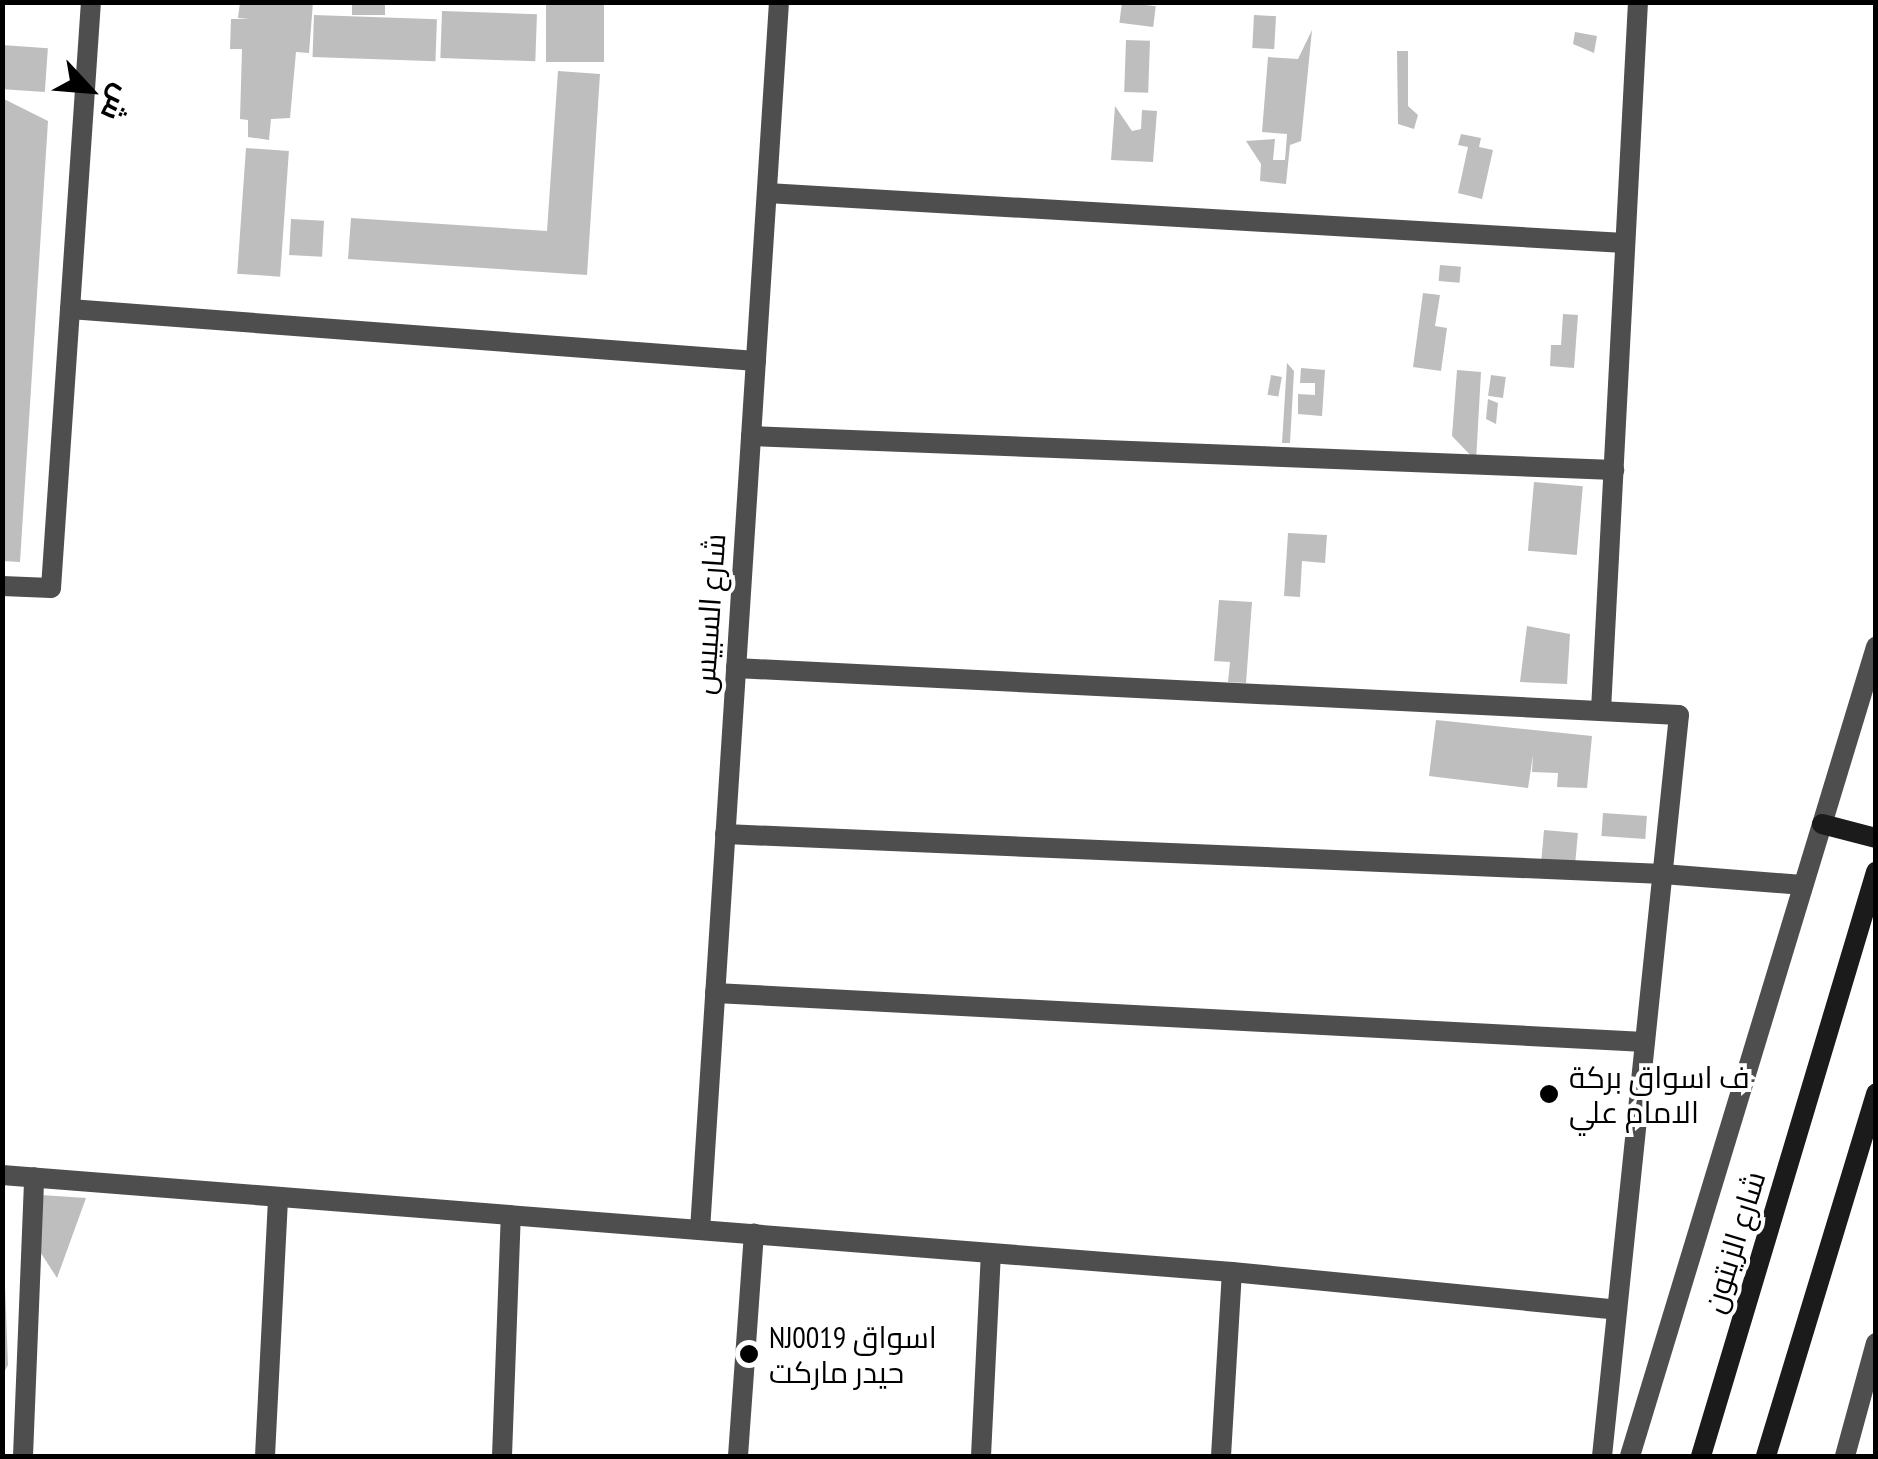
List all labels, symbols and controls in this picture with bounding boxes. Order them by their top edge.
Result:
north arrow [40,40,140,140]
text: ش [93,79,142,128]
street label: شارع السبيس [685,532,733,696]
place label: ف اسواق بركة الامام علي [1569,1059,1750,1130]
marker: ف اسواق بركة الامام علي [1538,1083,1560,1105]
street label: شارع الزيتون [1695,1167,1773,1317]
place label: NJ0019 اسواق حيدر ماركت [769,1319,937,1390]
marker: NJ0019 اسواق حيدر ماركت [738,1343,760,1365]

